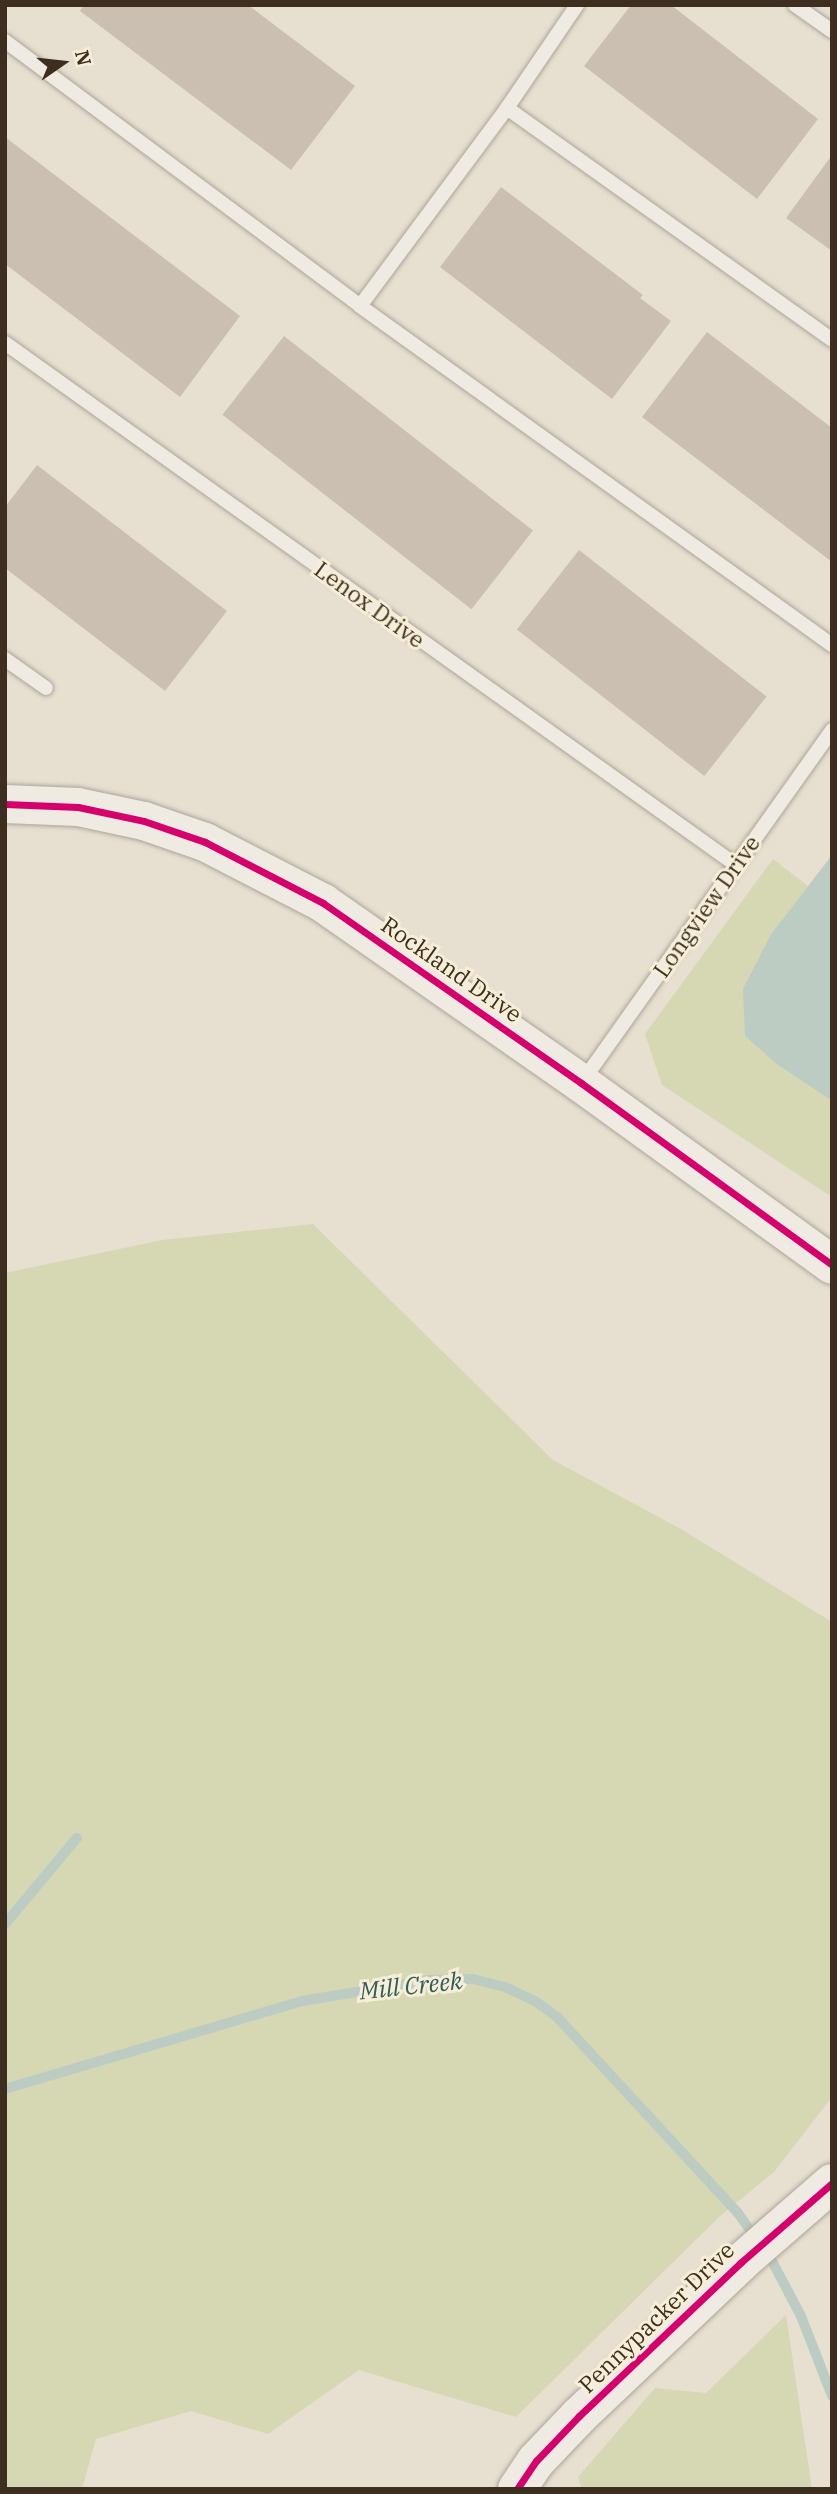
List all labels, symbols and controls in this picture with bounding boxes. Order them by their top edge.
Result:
north arrow [28,28,98,98]
text: N [70,48,97,68]
street label: Lenox Drive [309,555,431,653]
street label: Longview Drive [647,830,765,982]
street label: Rockland Drive [376,910,528,1028]
water label: Mill Creek [358,1966,464,2006]
street label: Pennypacker Drive [573,2236,739,2398]

